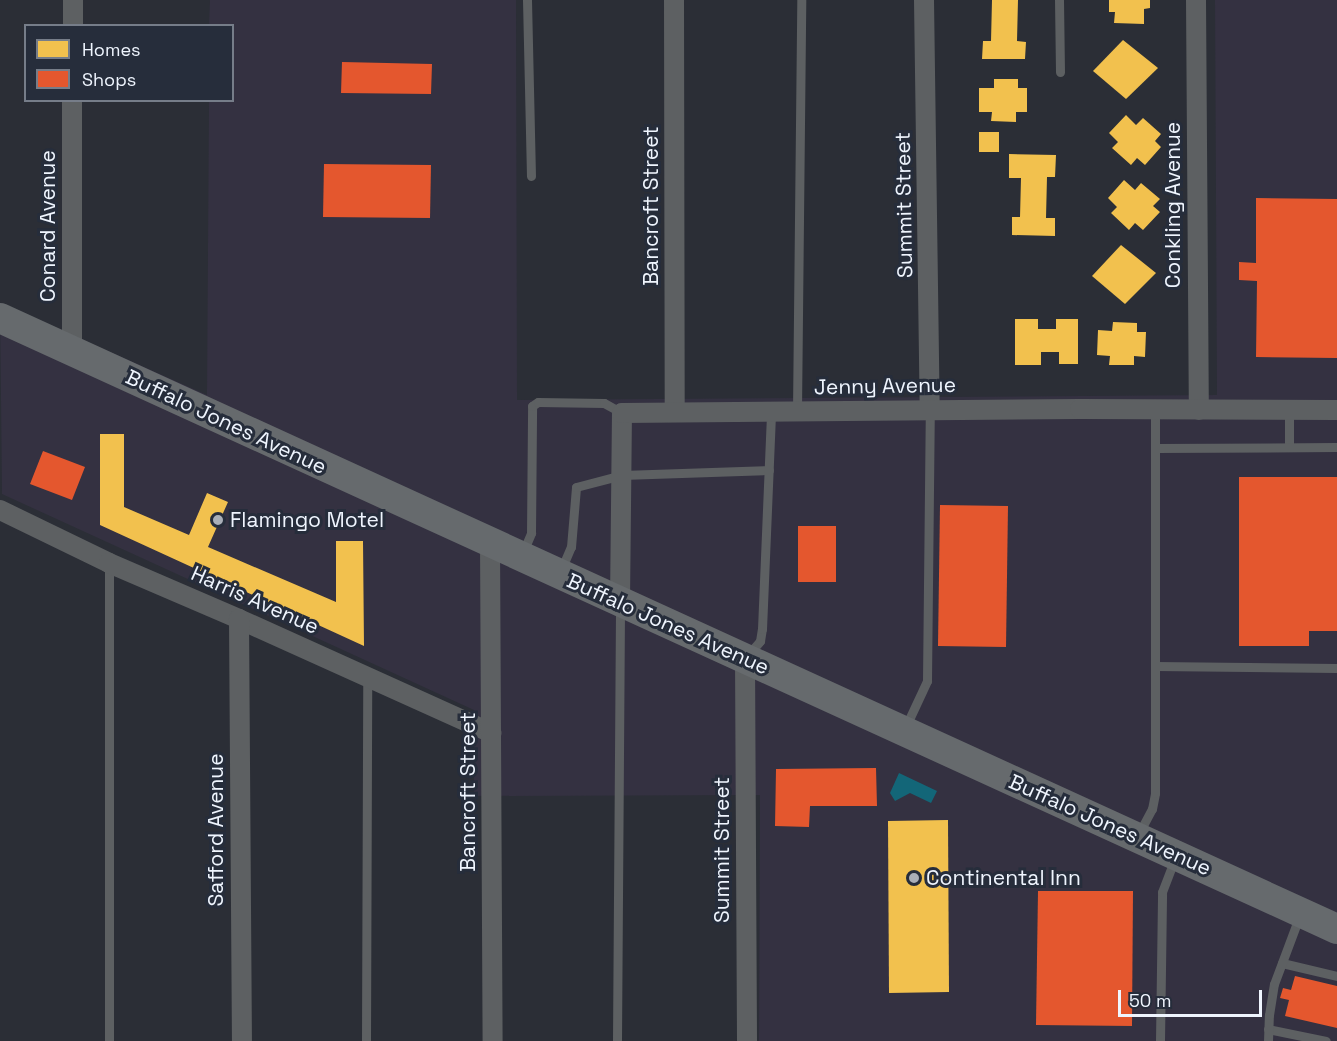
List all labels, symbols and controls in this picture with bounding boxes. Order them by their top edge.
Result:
legend [24,24,234,102]
text: Homes [82,38,141,61]
text: Shops [82,68,136,91]
street label: Conkling Avenue [1160,122,1186,288]
street label: Bancroft Street [638,126,664,286]
street label: Summit Street [890,132,918,278]
street label: Conard Avenue [35,150,61,302]
street label: Buffalo Jones Avenue [121,364,331,480]
street label: Jenny Avenue [814,372,956,400]
place label: Flamingo Motel [230,507,384,533]
marker: Flamingo Motel [211,513,225,527]
street label: Harris Avenue [187,561,323,639]
street label: Buffalo Jones Avenue [563,568,773,680]
street label: Bancroft Street [455,712,481,872]
street label: Safford Avenue [203,753,229,907]
street label: Buffalo Jones Avenue [1005,769,1215,881]
street label: Summit Street [709,777,735,923]
place label: Continental Inn [926,865,1081,891]
marker: Continental Inn [907,871,921,885]
scale bar [1121,978,1265,1016]
text: 50 m [1129,989,1171,1012]

